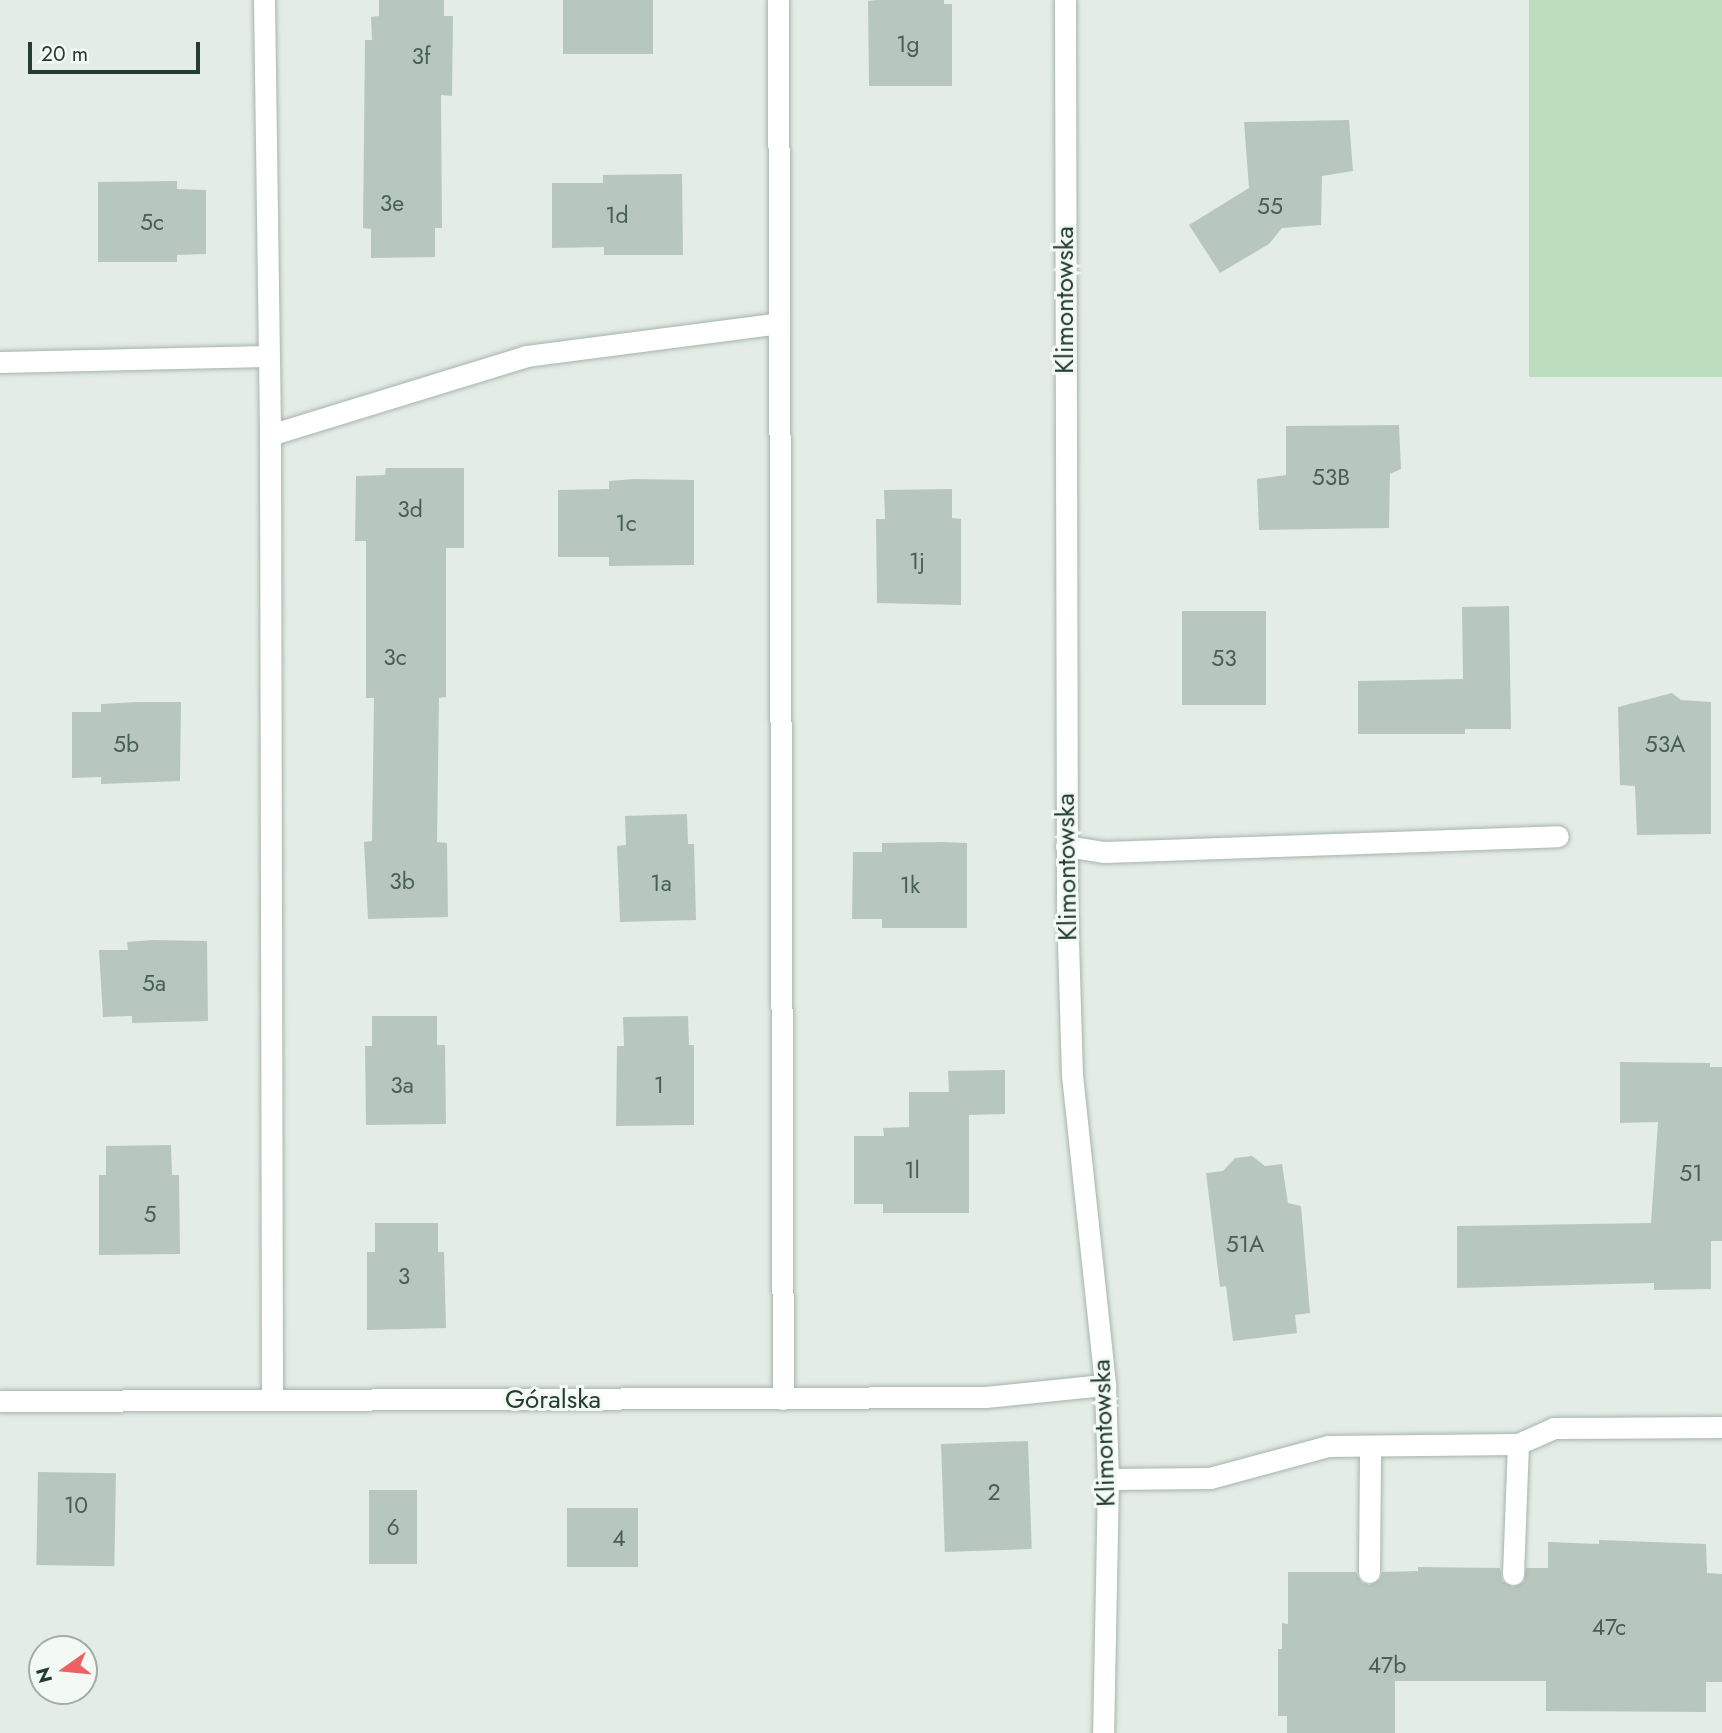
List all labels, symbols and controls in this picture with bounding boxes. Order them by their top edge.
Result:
scale bar [32,28,203,72]
house number: 1g [896,30,920,58]
text: 20 m [41,39,88,69]
house number: 3f [411,42,431,70]
house number: 3e [380,189,404,217]
house number: 55 [1257,192,1283,220]
house number: 1d [605,201,629,229]
house number: 5c [140,208,164,236]
street label: Klimontowska [1049,226,1081,374]
house number: 53B [1312,463,1350,491]
house number: 3d [397,495,423,523]
house number: 1c [615,509,637,537]
house number: 1j [909,547,925,575]
house number: 3c [383,643,407,671]
house number: 53 [1211,644,1237,672]
house number: 5b [113,730,139,758]
house number: 53A [1645,730,1685,758]
street label: Klimontowska [1050,793,1084,941]
house number: 3b [389,867,415,895]
house number: 1a [650,869,672,897]
house number: 1k [900,871,920,899]
house number: 5a [142,969,166,997]
house number: 3a [390,1071,414,1099]
house number: 1 [654,1071,664,1099]
house number: 1l [904,1156,920,1184]
house number: 51 [1679,1159,1703,1187]
house number: 5 [144,1200,156,1228]
house number: 51A [1226,1230,1264,1258]
house number: 3 [398,1262,410,1290]
street label: Klimontowska [1086,1359,1122,1507]
street label: Góralska [505,1384,601,1416]
house number: 2 [987,1478,1001,1506]
house number: 10 [64,1491,88,1519]
house number: 6 [386,1513,400,1541]
house number: 4 [612,1524,626,1552]
house number: 47c [1592,1613,1626,1641]
north arrow [28,1635,98,1705]
house number: 47b [1368,1651,1406,1679]
text: N [29,1664,59,1686]

